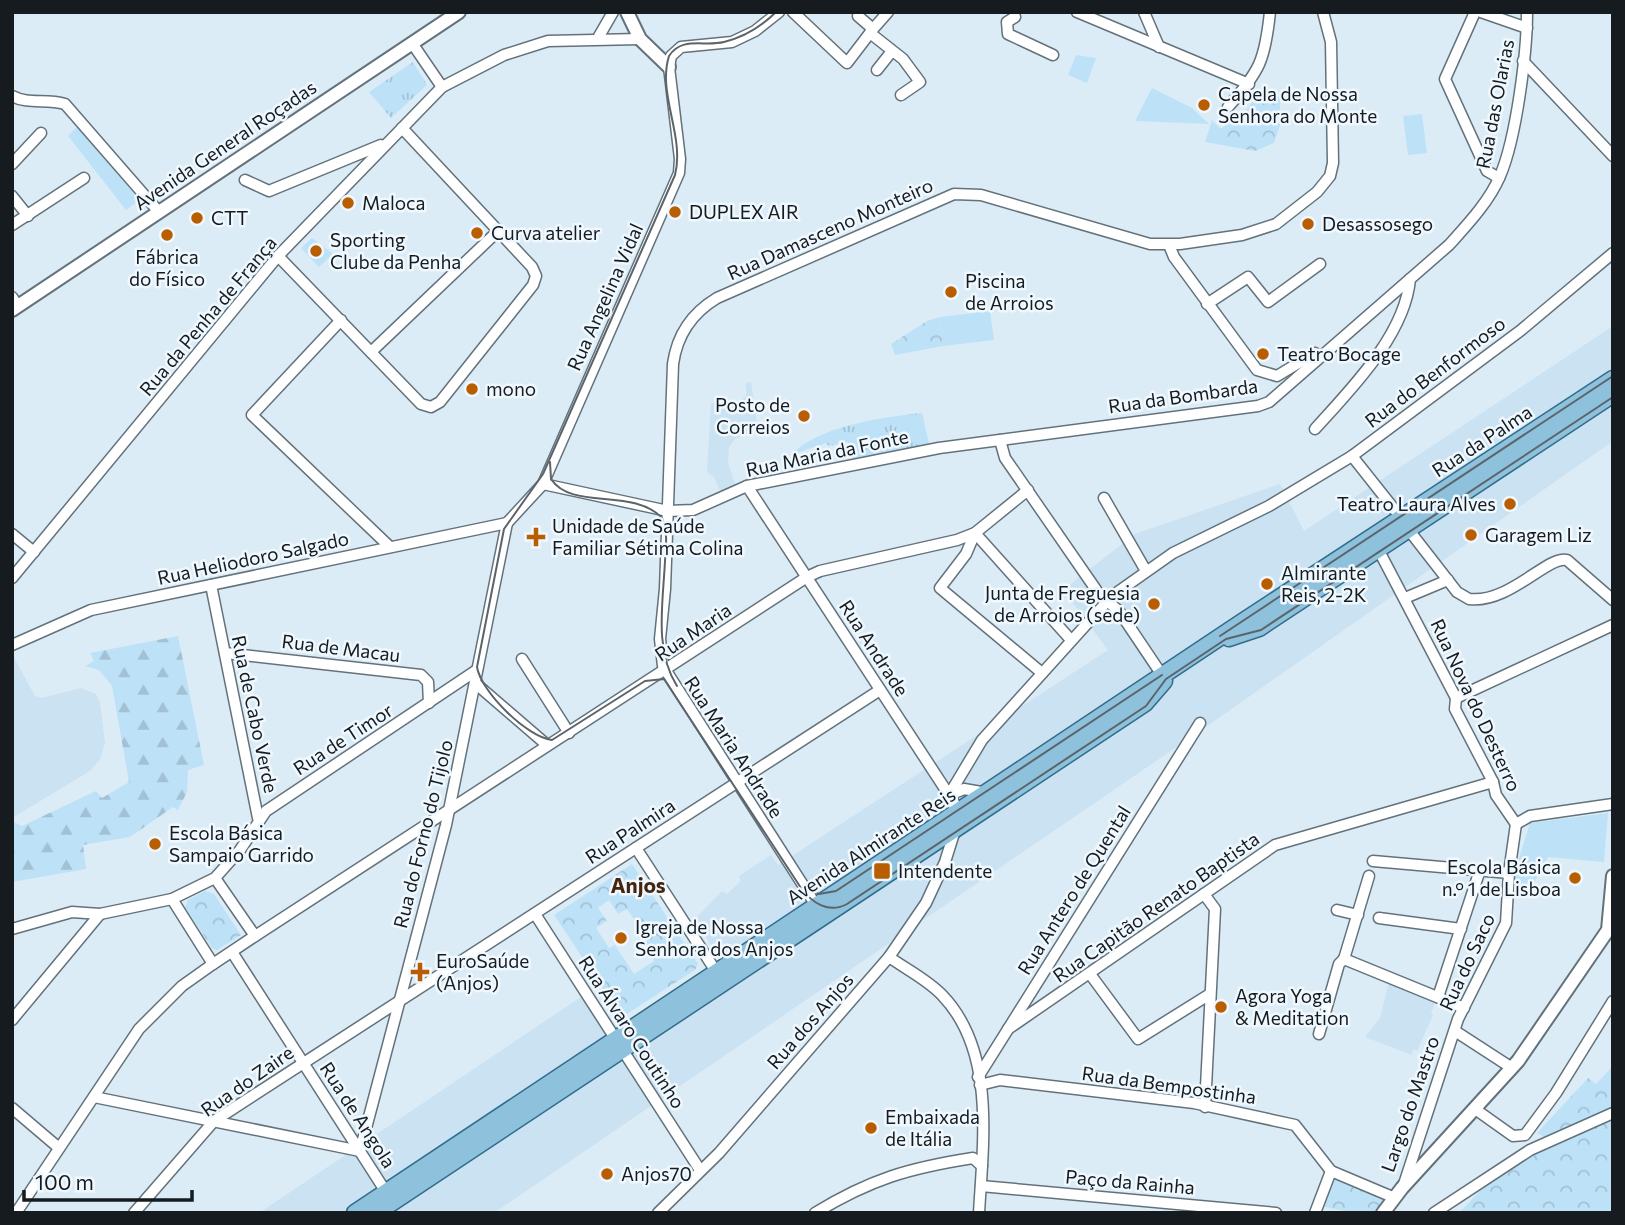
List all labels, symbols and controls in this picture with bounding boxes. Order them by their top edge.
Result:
street label: Rua das Olarias [1471,37,1518,171]
street label: Avenida General Roçadas [129,75,320,214]
place label: Capela de Nossa Senhora do Monte [1218,82,1377,127]
marker: Capela de Nossa Senhora do Monte [1196,97,1212,113]
street label: Rua Damasceno Monteiro [723,173,936,284]
place label: Maloca [362,191,425,214]
marker: Maloca [340,195,356,211]
place label: DUPLEX AIR [689,200,799,223]
marker: DUPLEX AIR [667,204,683,220]
place label: CTT [211,206,248,229]
marker: CTT [189,210,205,226]
place label: Desassosego [1322,212,1433,235]
marker: Desassosego [1300,216,1316,232]
street label: Rua Angelina Vidal [562,220,647,374]
place label: Curva atelier [491,221,601,244]
marker: Curva atelier [469,225,485,241]
marker: Fábrica do Físico [159,227,175,243]
place label: Sporting Clube da Penha [330,228,461,273]
street label: Rua da Penha de França [134,231,281,400]
marker: Sporting Clube da Penha [308,243,324,259]
place label: Fábrica do Físico [129,245,205,290]
place label: Piscina de Arroios [965,269,1054,314]
marker: Piscina de Arroios [943,284,959,300]
street label: Rua do Benformoso [1360,311,1509,432]
place label: Teatro Bocage [1277,342,1401,365]
marker: Teatro Bocage [1255,346,1271,362]
street label: Rua da Bombarda [1107,374,1259,417]
place label: mono [486,377,536,400]
marker: mono [464,381,480,397]
place label: Posto de Correios [715,393,790,438]
street label: Rua da Palma [1427,400,1536,481]
marker: Posto de Correios [796,408,812,424]
street label: Rua Maria da Fonte [743,424,910,481]
place label: Teatro Laura Alves [1337,492,1496,515]
marker: Teatro Laura Alves [1502,496,1518,512]
place label: Unidade de Saúde Familiar Sétima Colina [552,514,744,559]
place label: Garagem Liz [1485,523,1592,546]
street label: Rua Heliodoro Salgado [155,526,351,589]
marker: Unidade de Saúde Familiar Sétima Colina [526,527,546,547]
marker: Garagem Liz [1463,527,1479,543]
place label: Almirante Reis, 2-2K [1281,561,1367,606]
marker: Almirante Reis, 2-2K [1259,576,1275,592]
place label: Junta de Freguesia de Arroios (sede) [985,581,1140,626]
street label: Rua Andrade [835,595,914,700]
marker: Junta de Freguesia de Arroios (sede) [1146,596,1162,612]
street label: Rua Maria [650,598,735,665]
street label: Rua Nova do Desterro [1426,615,1527,795]
street label: Rua de Macau [280,629,402,666]
street label: Rua de Cabo Verde [228,633,283,795]
street label: Rua Maria Andrade [680,672,789,822]
street label: Rua de Timor [289,698,397,779]
street label: Rua do Forno do Tijolo [388,737,457,931]
street label: Avenida Almirante Reis [782,782,959,909]
street label: Rua Palmira [581,793,679,868]
street label: Rua Antero de Quental [1012,801,1135,979]
place label: Escola Básica Sampaio Garrido [169,821,314,866]
street label: Rua Capitão Renato Baptista [1048,826,1263,987]
marker: Escola Básica Sampaio Garrido [147,836,163,852]
place label: Escola Básica n.º 1 de Lisboa [1442,855,1561,900]
place label: Intendente [898,859,992,882]
marker: Intendente [872,861,892,881]
marker: Escola Básica n.º 1 de Lisboa [1567,870,1583,886]
district label: Anjos [610,872,666,897]
street label: Rua do Saco [1434,910,1499,1014]
place label: Igreja de Nossa Senhora dos Anjos [635,915,793,960]
marker: Igreja de Nossa Senhora dos Anjos [613,930,629,946]
place label: EuroSaúde (Anjos) [436,949,529,994]
street label: Rua Álvaro Coutinho [574,951,690,1112]
marker: EuroSaúde (Anjos) [410,962,430,982]
street label: Rua dos Anjos [762,968,858,1073]
place label: Agora Yoga & Meditation [1235,984,1349,1029]
marker: Agora Yoga & Meditation [1213,999,1229,1015]
street label: Largo do Mastro [1375,1033,1444,1175]
street label: Rua do Zaire [196,1040,297,1121]
street label: Rua de Angola [316,1057,401,1172]
street label: Rua da Bempostinha [1081,1061,1258,1108]
place label: Embaixada de Itália [885,1105,980,1150]
marker: Embaixada de Itália [863,1120,879,1136]
scale bar [24,1158,192,1202]
place label: Anjos70 [621,1162,692,1185]
street label: Paço da Rainha [1064,1164,1196,1199]
marker: Anjos70 [599,1166,615,1182]
text: 100 m [35,1169,94,1194]

